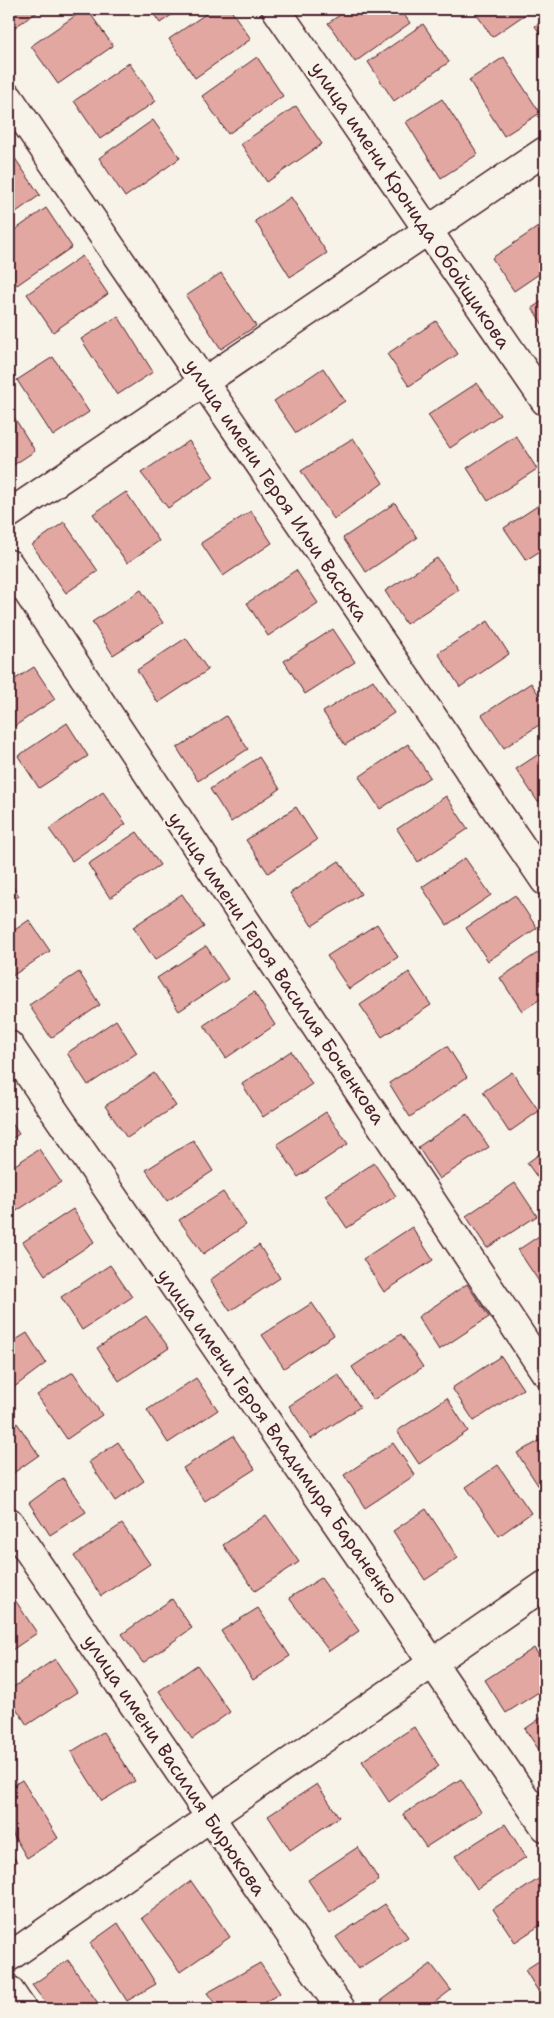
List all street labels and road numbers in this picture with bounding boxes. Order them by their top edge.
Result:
street label: улица имени Кронида Обойщикова [305,57,516,354]
street label: улица имени Героя Ильи Васюка [179,354,374,626]
street label: улица имени Героя Василия Боченкова [162,807,391,1130]
street label: улица имени Героя Владимира Бараненко [152,1264,404,1609]
street label: улица имени Василия Бирюкова [78,1630,272,1901]

